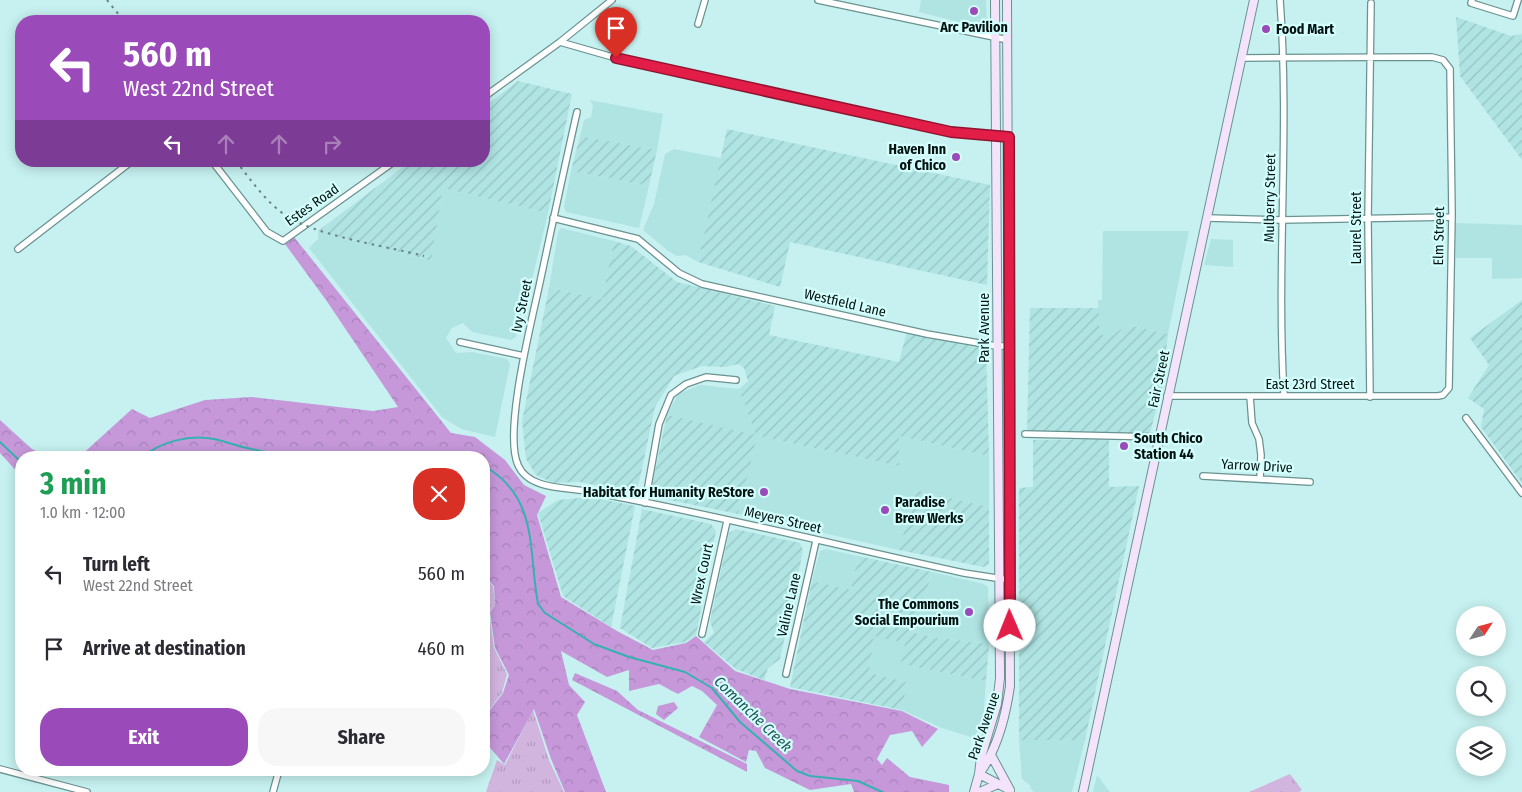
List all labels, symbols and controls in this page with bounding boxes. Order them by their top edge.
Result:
marker: Arc Pavilion [968,5,980,17]
pin [595,7,637,58]
icon: arrive [602,14,630,42]
place label: Arc Pavilion [939,19,1008,36]
place label: Food Mart [1276,21,1335,38]
marker: Food Mart [1260,23,1272,35]
text: 560 m [123,33,212,75]
icon: left [40,35,105,100]
text: West 22nd Street [123,75,274,102]
icon: left [159,130,187,158]
icon: ahead [212,130,240,158]
icon: ahead [265,130,293,158]
icon: right [318,130,346,158]
place label: Haven Inn of Chico [889,141,947,174]
marker: Haven Inn of Chico [950,151,962,163]
street label: Mulberry Street [1261,153,1279,243]
street label: Estes Road [282,180,342,230]
street label: Laurel Street [1348,191,1365,265]
street label: Elm Street [1430,206,1448,265]
street label: Ivy Street [508,277,536,334]
street label: Westfield Lane [802,285,888,321]
street label: Park Avenue [976,293,993,363]
street label: Fair Street [1145,348,1173,409]
street label: East 23rd Street [1265,376,1355,393]
place label: South Chico Station 44 [1134,430,1203,463]
marker: South Chico Station 44 [1118,440,1130,452]
street label: Yarrow Drive [1221,456,1293,476]
text: 3 min [40,466,107,502]
button: close [413,468,465,520]
place label: Habitat for Humanity ReStore [583,484,754,501]
marker: Habitat for Humanity ReStore [758,486,770,498]
place label: Paradise Brew Werks [895,494,963,527]
text: 1.0 km · 12:00 [40,503,126,522]
street label: Meyers Street [743,503,823,537]
marker: Paradise Brew Werks [879,504,891,516]
street label: Wrex Court [687,541,717,606]
text: Turn left [83,553,150,576]
icon: left [40,560,68,588]
text: 560 m [418,562,465,585]
street label: Valine Lane [773,571,805,639]
text: West 22nd Street [83,576,193,595]
place label: The Commons Social Empourium [855,596,959,629]
position arrow [983,599,1035,651]
marker: The Commons Social Empourium [963,606,975,618]
north arrow [1456,606,1506,656]
map controls [1456,606,1506,776]
icon: arrive [40,635,68,663]
text: Arrive at destination [83,637,246,660]
text: 460 m [417,637,465,660]
button: search [1456,666,1506,716]
water label: Comanche Creek [711,673,796,756]
street label: Park Avenue [965,690,1003,762]
button: Exit [40,708,248,766]
button: Share [258,708,465,766]
button: layers [1456,726,1506,776]

